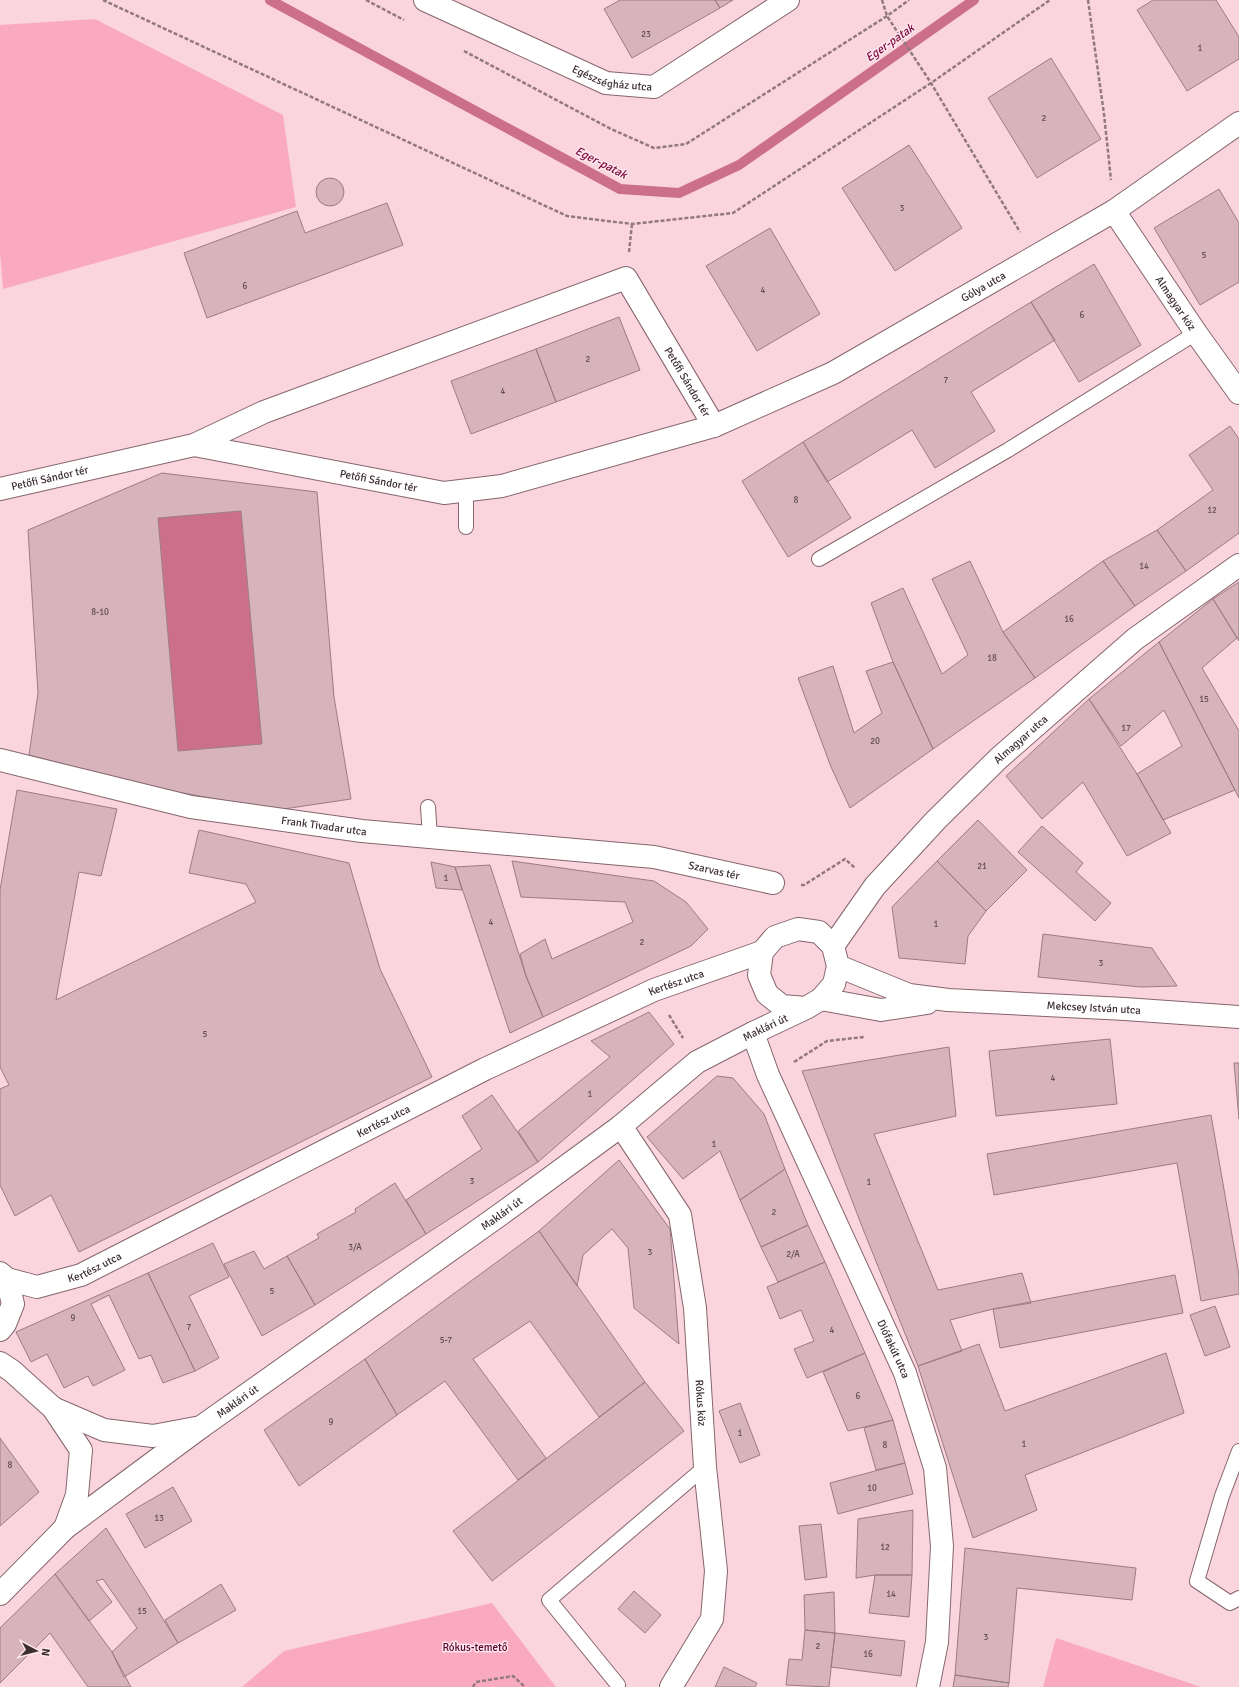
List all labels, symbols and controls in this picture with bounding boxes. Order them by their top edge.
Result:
water label: Eger-patak [863,20,918,65]
house number: 23 [641,29,651,40]
house number: 1 [1198,43,1203,54]
street label: Egészségház utca [570,62,653,93]
house number: 2 [1042,113,1047,124]
water label: Eger-patak [573,144,630,183]
house number: 3 [900,203,905,214]
house number: 5 [1202,250,1207,261]
street label: Gólya utca [959,268,1008,304]
street label: Almagyar köz [1153,273,1199,333]
house number: 6 [243,281,248,292]
house number: 4 [761,285,766,296]
house number: 6 [1080,310,1085,321]
street label: Petőfi Sándor tér [662,345,713,419]
house number: 2 [586,354,591,365]
house number: 7 [944,375,949,386]
house number: 4 [501,386,506,397]
street label: Petőfi Sándor tér [10,463,90,493]
street label: Petőfi Sándor tér [339,467,419,494]
house number: 8 [794,495,799,506]
house number: 12 [1207,505,1217,516]
house number: 14 [1139,561,1149,572]
house number: 8-10 [91,607,109,618]
house number: 16 [1064,614,1074,625]
house number: 18 [987,653,997,664]
house number: 15 [1199,694,1209,705]
street label: Almagyar utca [991,712,1050,766]
house number: 17 [1121,723,1131,734]
house number: 20 [870,736,880,747]
street label: Frank Tivadar utca [280,813,368,838]
street label: Szarvas tér [687,858,741,882]
house number: 21 [977,861,987,872]
house number: 1 [444,873,449,884]
house number: 4 [489,917,494,928]
house number: 1 [934,919,939,930]
house number: 2 [640,937,645,948]
house number: 3 [1099,958,1104,969]
street label: Kertész utca [646,966,706,998]
street label: Mekcsey István utca [1046,999,1142,1017]
street label: Maklári út [741,1011,790,1044]
house number: 5 [203,1029,208,1040]
house number: 4 [1051,1073,1056,1084]
house number: 1 [588,1089,593,1100]
street label: Kertész utca [354,1102,413,1140]
house number: 1 [712,1139,717,1150]
house number: 3 [470,1176,475,1187]
house number: 1 [867,1177,872,1188]
street label: Maklári út [478,1194,525,1233]
house number: 2 [772,1207,777,1218]
house number: 3/A [348,1242,362,1253]
house number: 3 [648,1247,653,1258]
street label: Kertész utca [66,1249,124,1285]
house number: 2/A [786,1249,800,1260]
house number: 5 [270,1286,275,1297]
house number: 9 [71,1313,76,1324]
street label: Diófakút utca [875,1317,913,1380]
house number: 7 [187,1322,192,1333]
house number: 4 [830,1325,835,1336]
house number: 5-7 [440,1335,452,1346]
street label: Rókus köz [693,1379,709,1427]
street label: Maklári út [214,1382,261,1420]
house number: 6 [856,1391,861,1402]
house number: 9 [329,1417,334,1428]
house number: 1 [738,1428,743,1439]
house number: 1 [1022,1439,1027,1450]
house number: 8 [883,1440,888,1451]
house number: 8 [8,1460,13,1471]
house number: 10 [867,1483,877,1494]
house number: 13 [154,1513,164,1524]
house number: 12 [880,1542,890,1553]
house number: 14 [886,1589,896,1600]
house number: 15 [137,1606,147,1617]
north arrow [16,1631,56,1671]
house number: 3 [984,1632,989,1643]
park label: Rókus-temető [442,1641,508,1654]
house number: 2 [816,1641,821,1652]
text: N [39,1648,52,1657]
house number: 16 [863,1649,873,1660]

